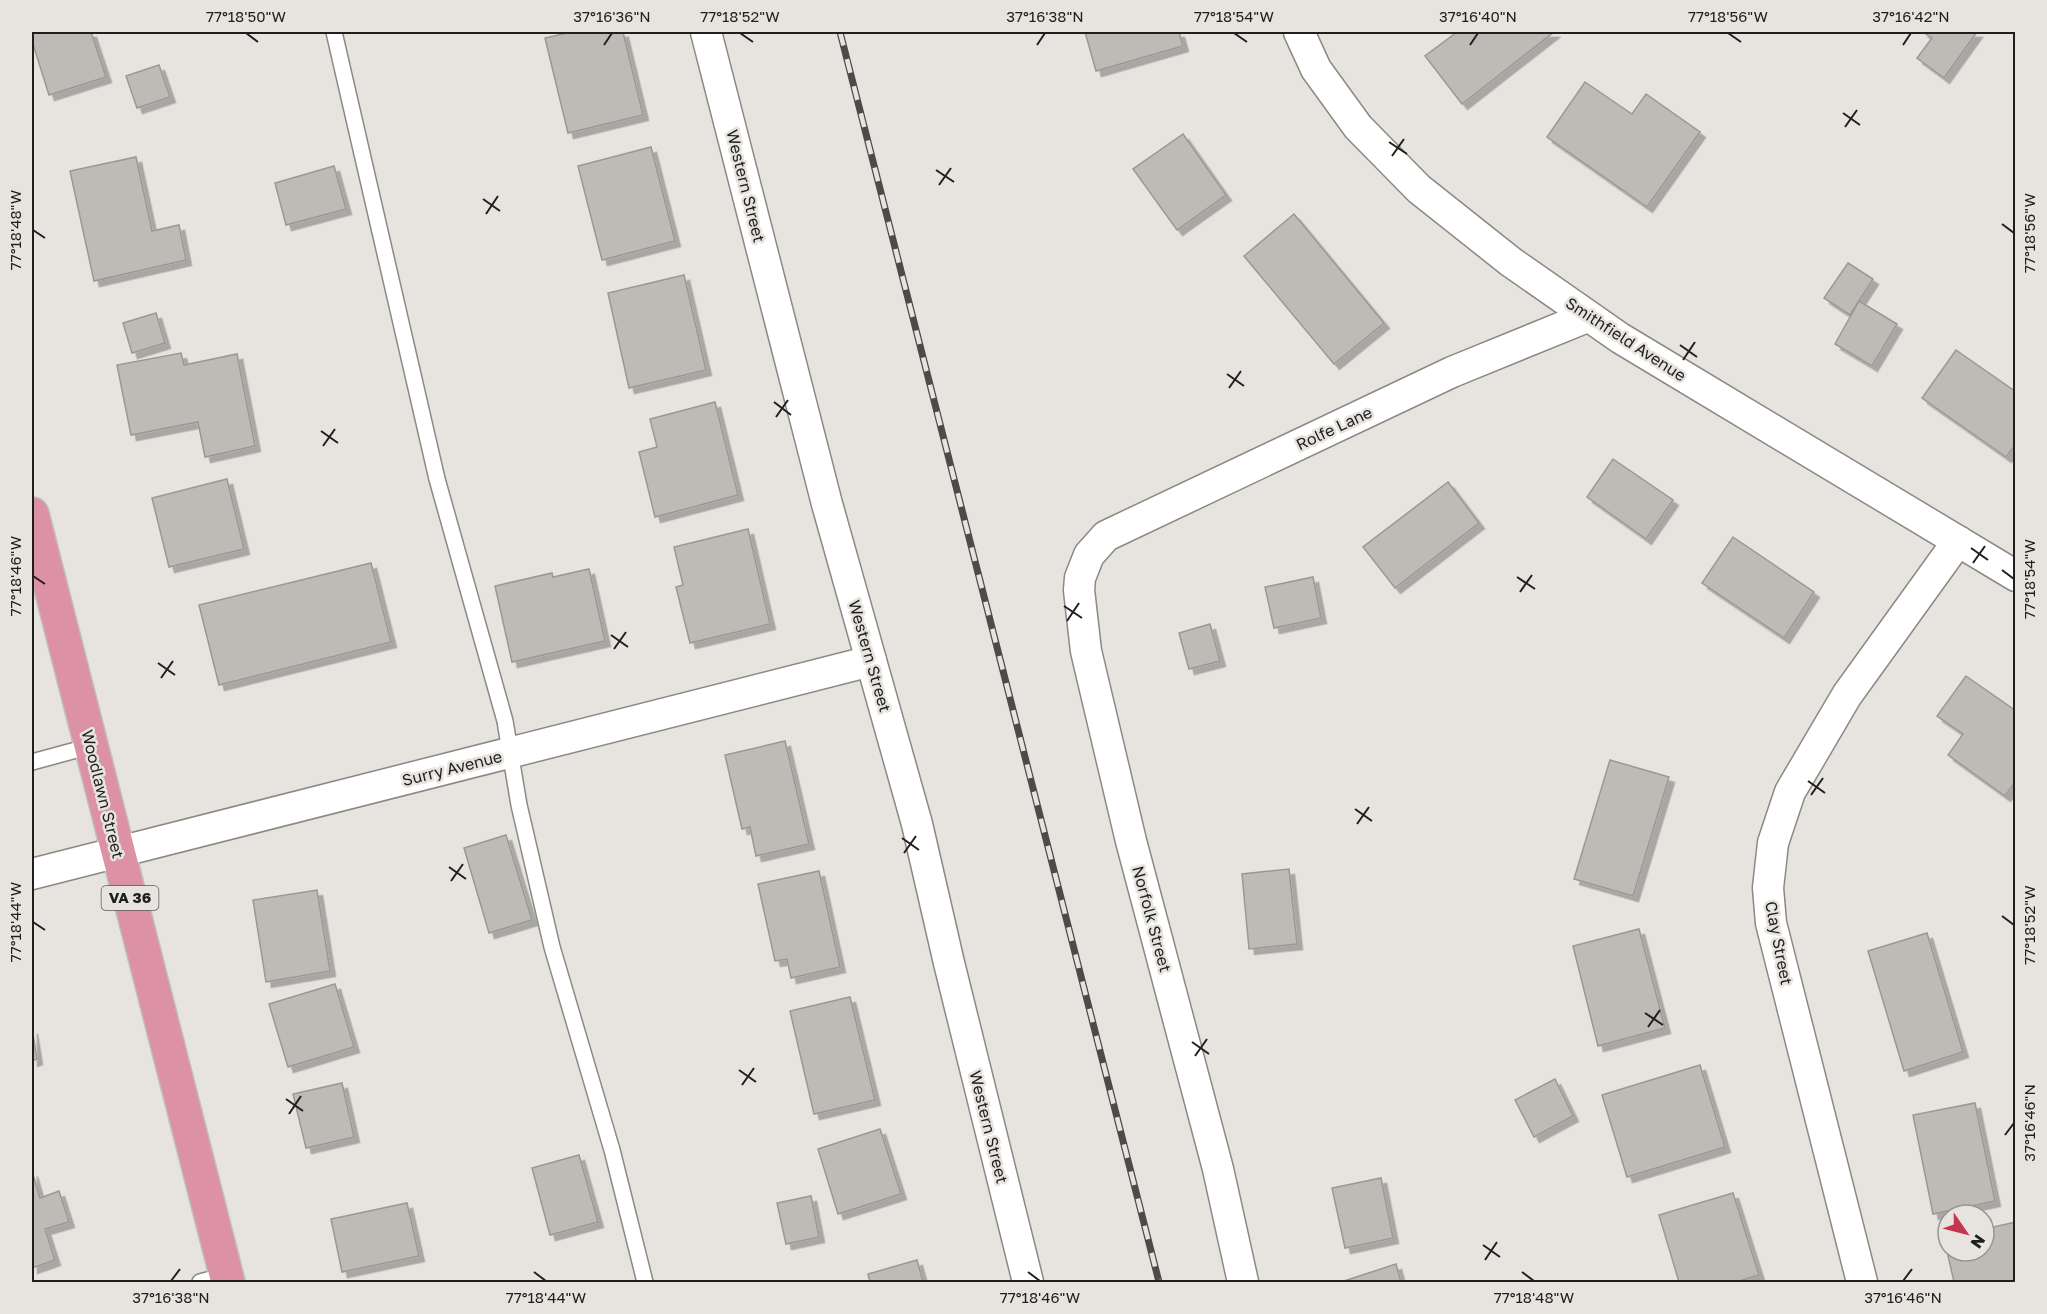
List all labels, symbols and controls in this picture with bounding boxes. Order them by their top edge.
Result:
text: 77°18'50"W [206,7,286,25]
text: 37°16'36"N [573,7,651,25]
text: 77°18'52"W [700,7,780,25]
text: 37°16'38"N [1006,7,1084,25]
text: 77°18'54"W [1194,7,1274,25]
text: 37°16'40"N [1439,7,1517,25]
text: 77°18'56"W [1688,7,1768,25]
text: 37°16'42"N [1872,7,1950,25]
street label: Western Street [722,127,770,245]
text: 77°18'48"W [6,190,24,270]
text: 77°18'56"W [2020,193,2038,273]
street label: Smithfield Avenue [1562,293,1690,385]
street label: Rolfe Lane [1293,402,1375,454]
text: 77°18'46"W [6,536,24,616]
text: 77°18'54"W [2020,539,2038,619]
street label: Western Street [844,598,896,714]
street label: Woodlawn Street [77,728,129,860]
street label: Surry Avenue [400,746,504,790]
street label: Norfolk Street [1128,864,1176,974]
text: 77°18'44"W [6,882,24,962]
text: 77°18'52"W [2020,885,2038,965]
road number: VA 36 [102,886,158,910]
street label: Clay Street [1761,899,1797,987]
street label: Western Street [965,1068,1013,1186]
text: 37°16'46"N [2020,1084,2038,1162]
north arrow [1936,1203,1996,1263]
text: N [1967,1231,1990,1252]
text: 37°16'38"N [132,1288,210,1306]
text: 77°18'44"W [506,1288,586,1306]
text: 77°18'46"W [1000,1288,1080,1306]
text: 77°18'48"W [1494,1288,1574,1306]
text: 37°16'46"N [1864,1288,1942,1306]

